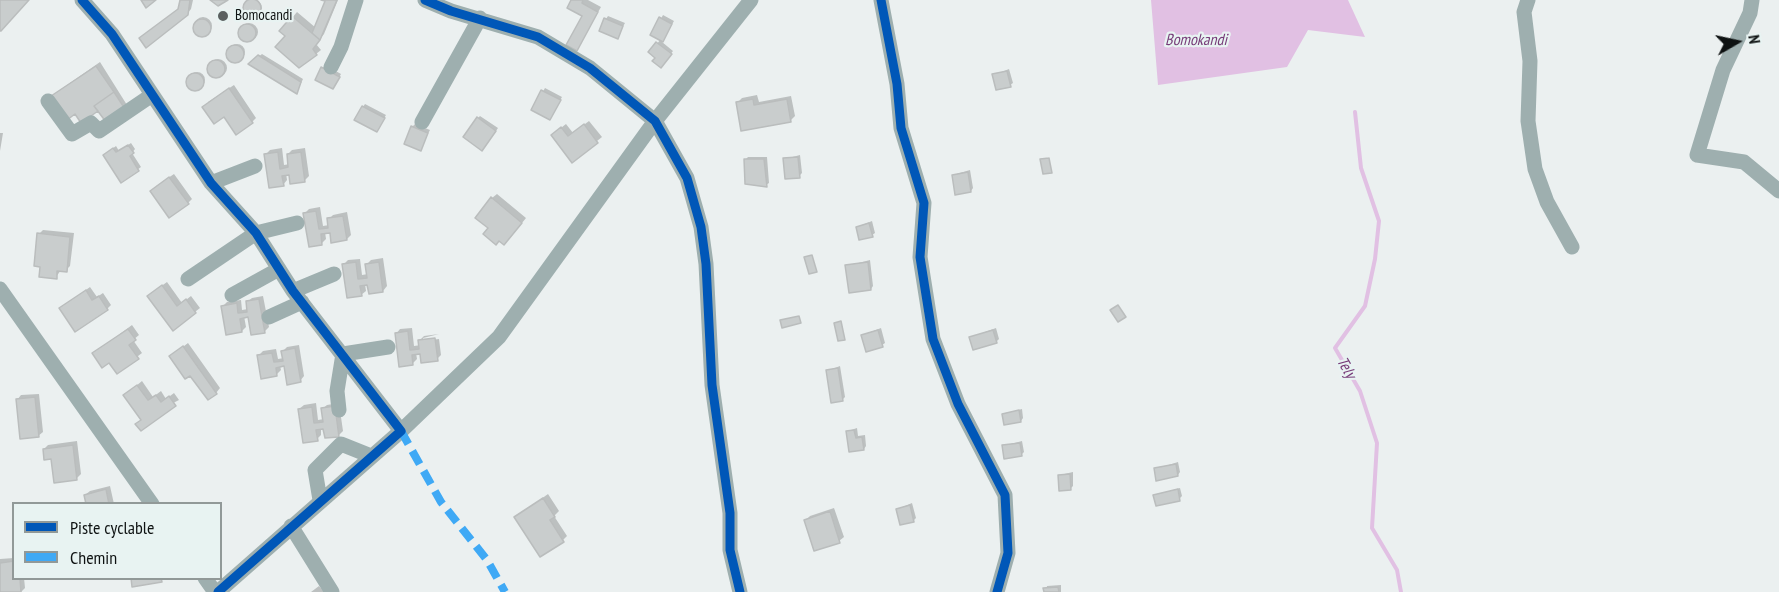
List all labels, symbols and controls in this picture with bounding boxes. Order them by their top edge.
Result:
place label: Bomocandi [235,7,292,25]
marker: Bomocandi [216,9,230,23]
north arrow [1707,12,1767,72]
water label: Bomokandi [1165,30,1227,50]
text: N [1744,33,1765,45]
water label: Tely [1332,354,1360,382]
legend [12,502,222,580]
text: Piste cyclable [70,516,154,539]
text: Chemin [70,546,117,569]

